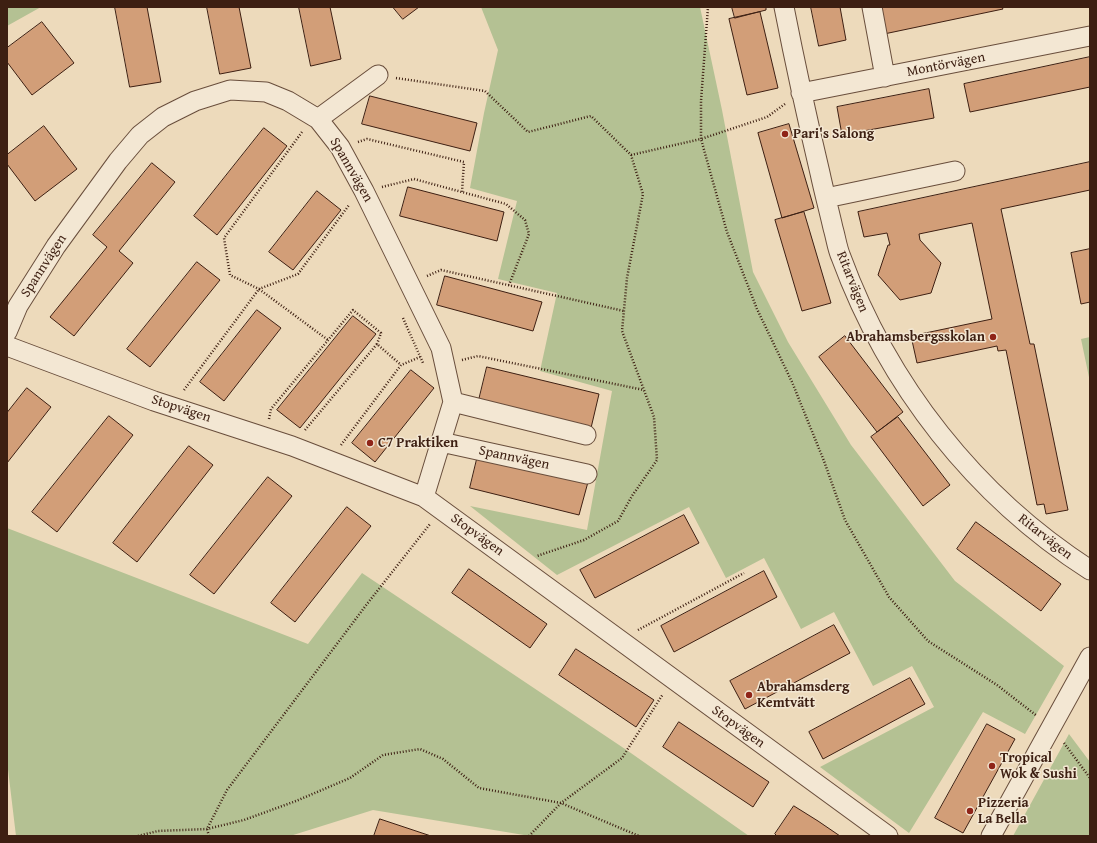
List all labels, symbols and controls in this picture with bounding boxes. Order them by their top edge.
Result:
street label: Montörvägen [905,49,987,81]
place label: Pari's Salong [793,126,874,142]
marker: Pari's Salong [780,129,790,139]
street label: Spannvägen [326,135,376,205]
street label: Spannvägen [17,231,71,301]
street label: Ritarvägen [832,249,872,315]
place label: Abrahamsbergsskolan [846,329,985,345]
marker: Abrahamsbergsskolan [988,332,998,342]
street label: Stopvägen [149,392,213,426]
place label: C7 Praktiken [378,435,458,451]
marker: C7 Praktiken [365,438,375,448]
street label: Spannvägen [477,442,551,474]
street label: Stopvägen [447,510,507,560]
street label: Ritarvägen [1014,511,1076,563]
place label: Abrahamsderg Kemtvätt [757,679,849,712]
marker: Abrahamsderg Kemtvätt [744,690,754,700]
street label: Stopvägen [708,702,768,752]
place label: Tropical Wok & Sushi [1000,750,1077,782]
marker: Tropical Wok & Sushi [987,761,997,771]
place label: Pizzeria La Bella [978,795,1029,828]
marker: Pizzeria La Bella [965,806,975,816]

